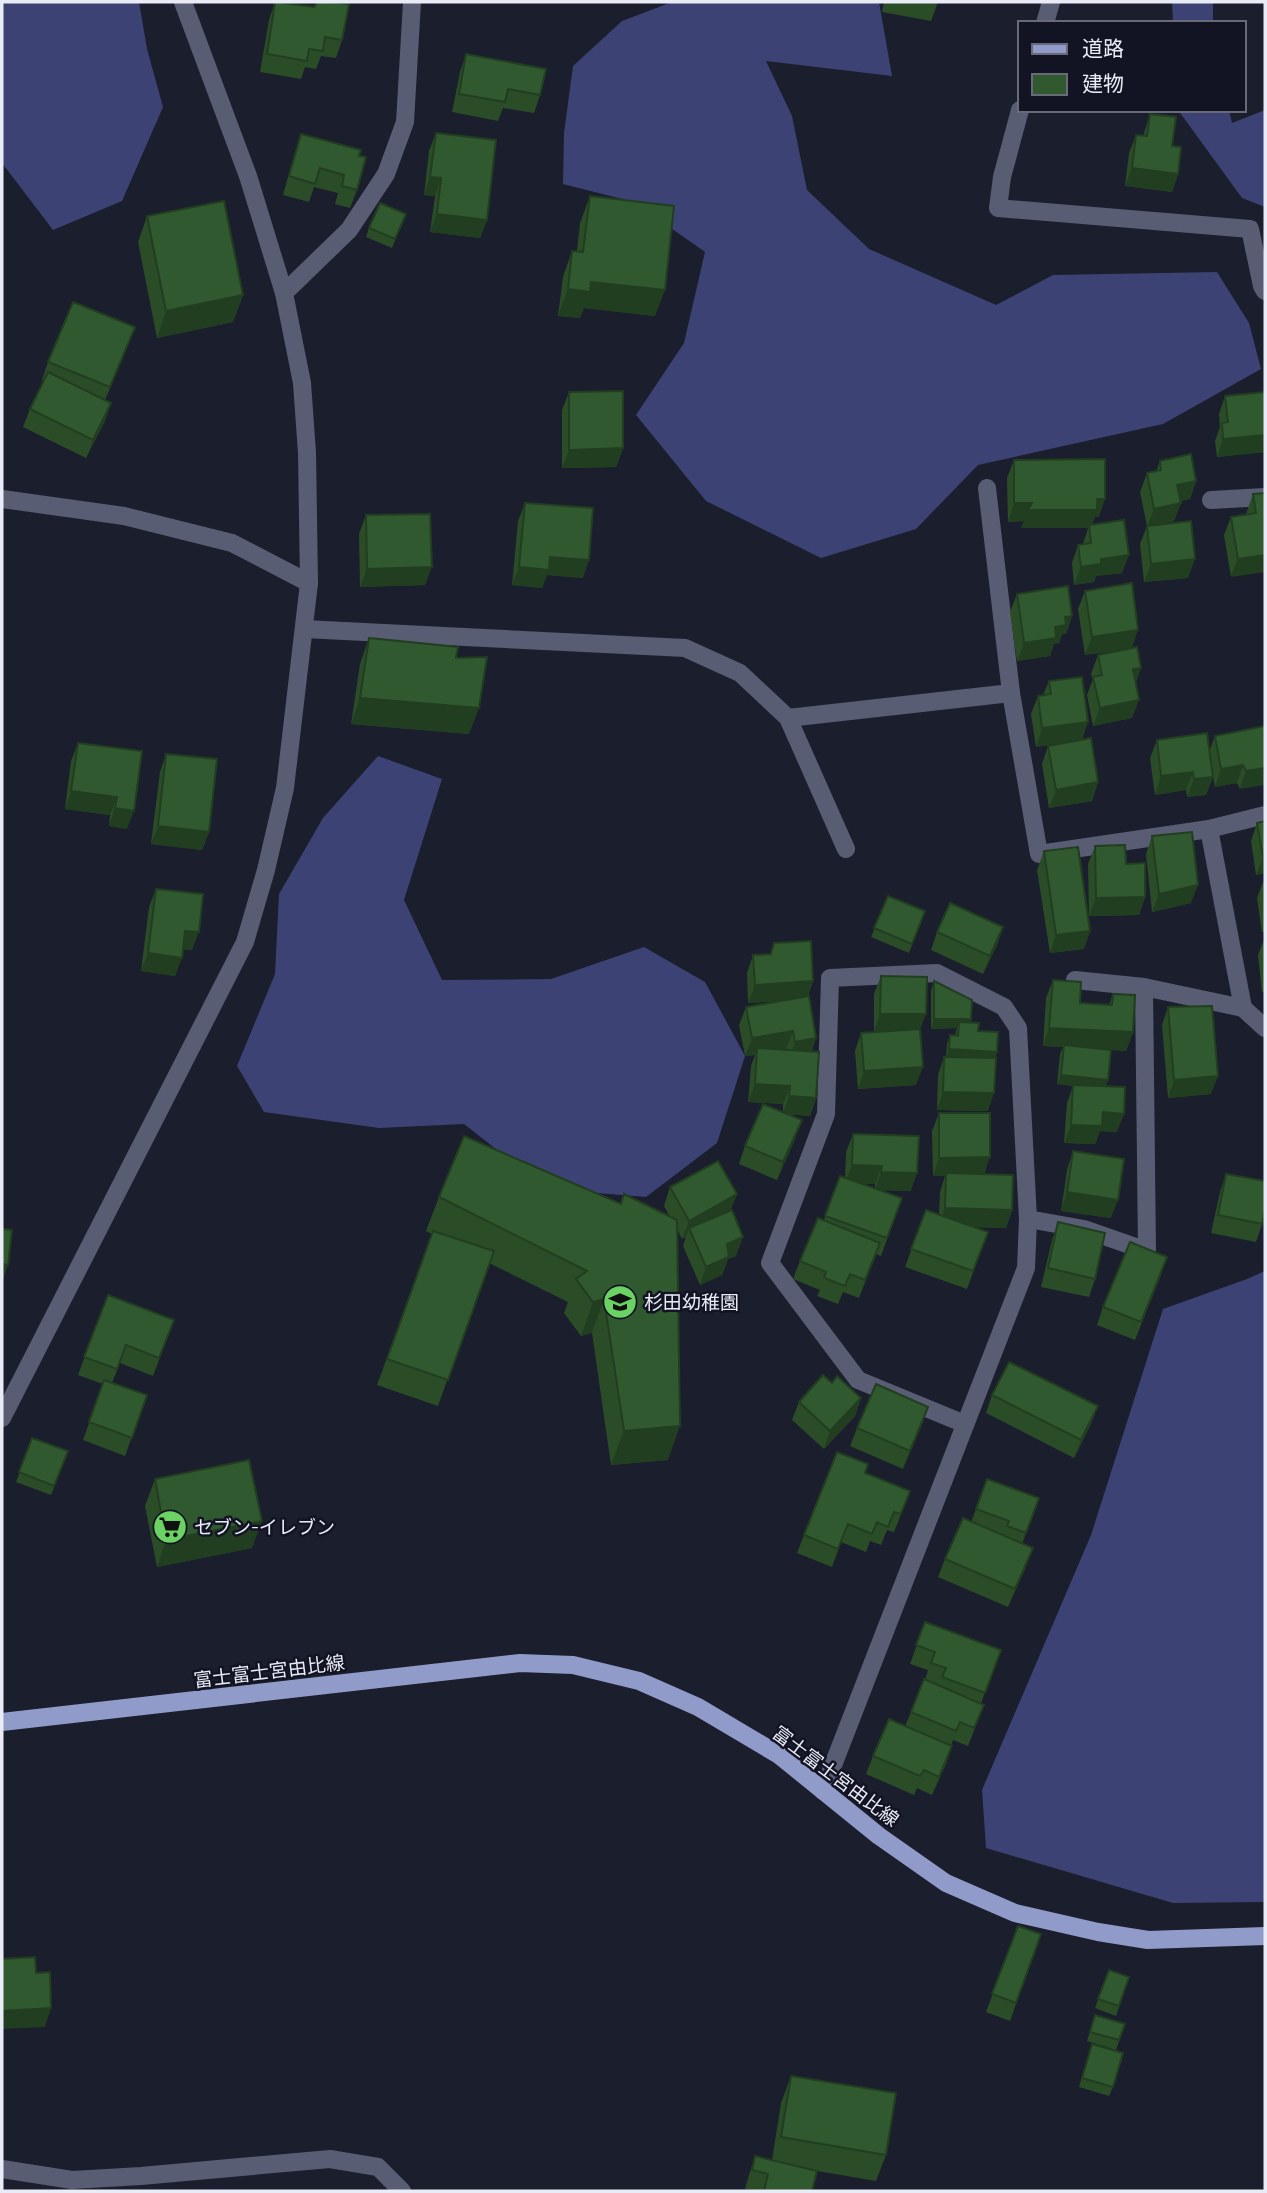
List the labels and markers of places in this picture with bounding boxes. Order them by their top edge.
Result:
school or university icon: 杉田幼稚園 [601,1283,639,1321]
place label: 杉田幼稚園 [644,1289,739,1315]
supermarket icon: セブン-イレブン [151,1508,189,1546]
place label: セブン-イレブン [194,1514,335,1540]

